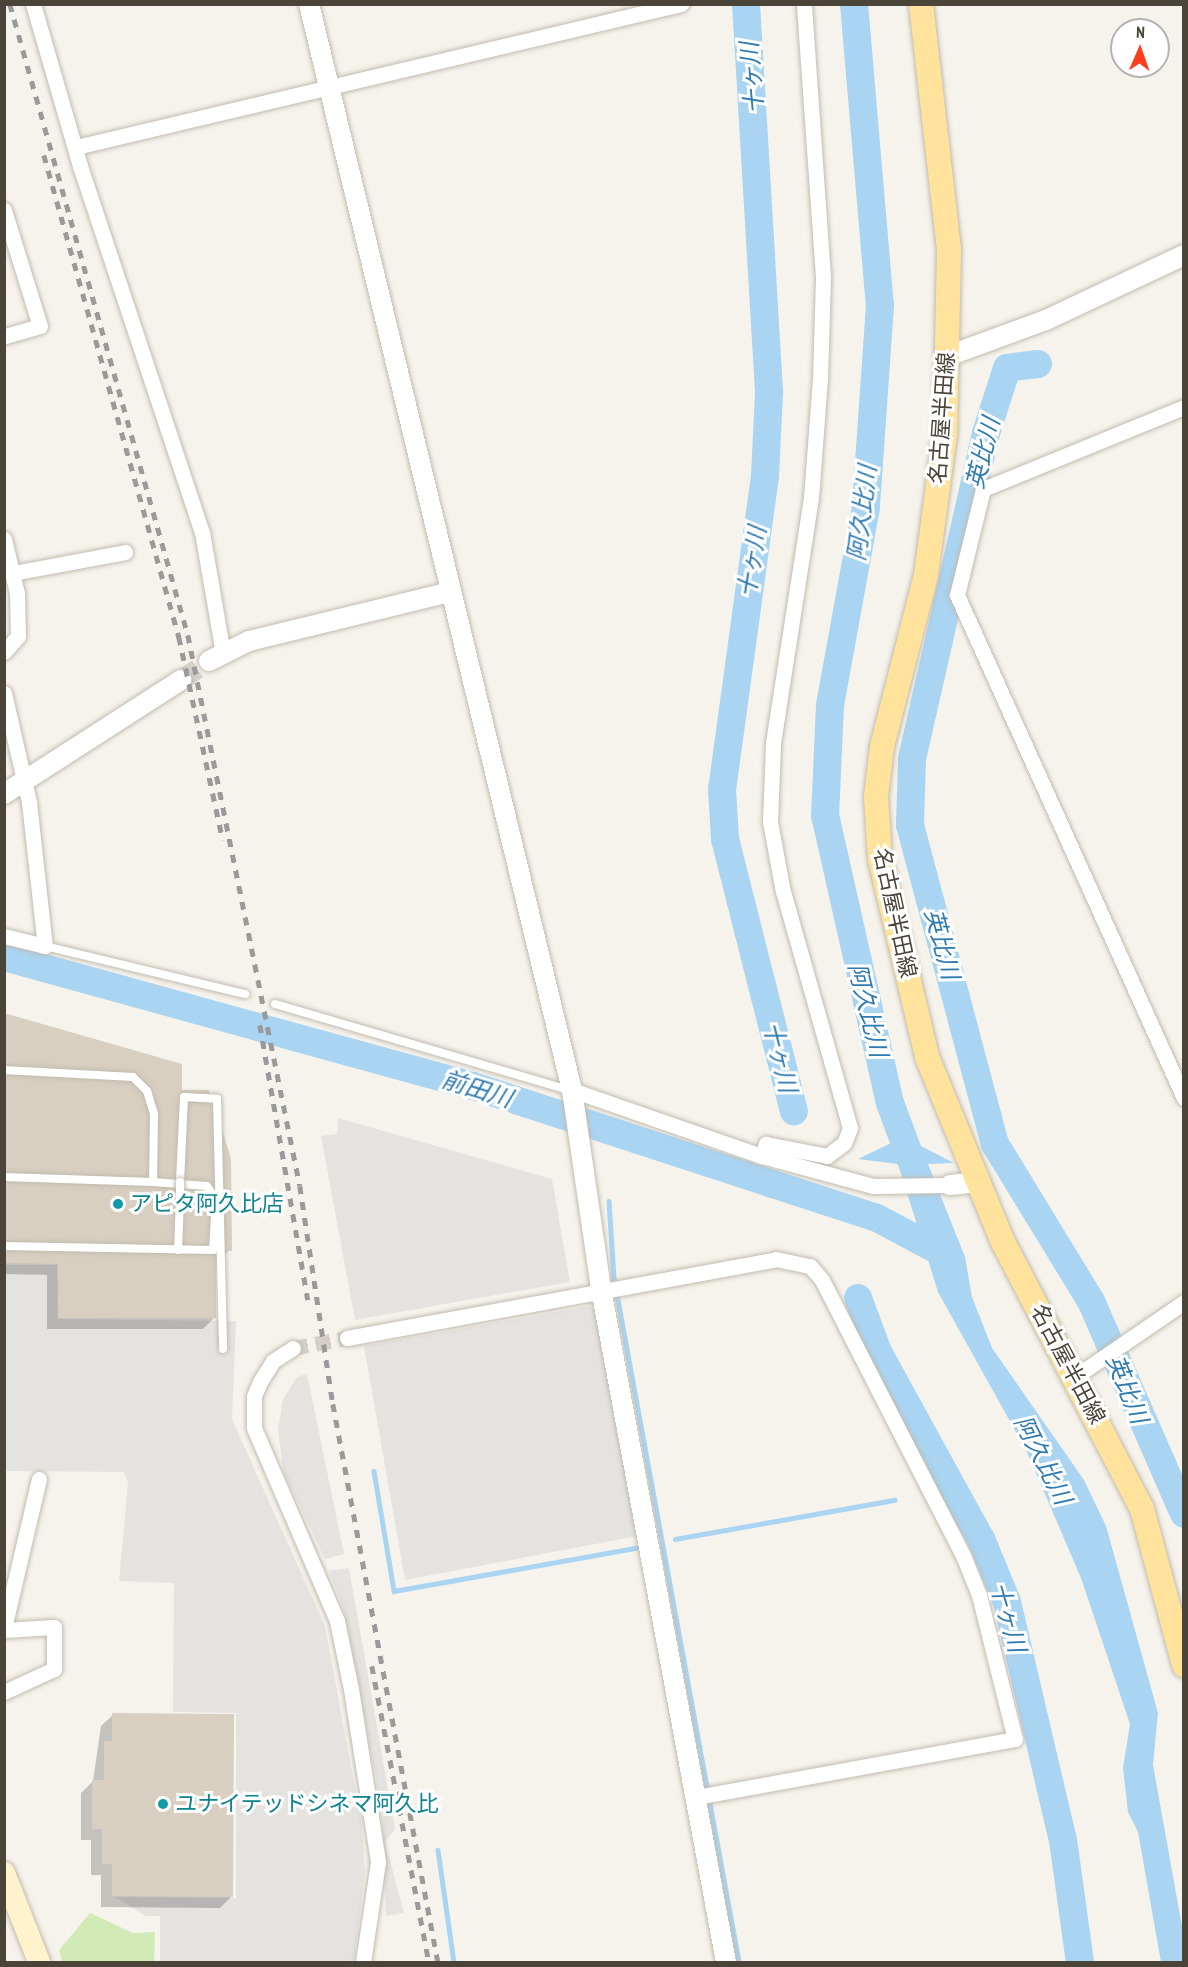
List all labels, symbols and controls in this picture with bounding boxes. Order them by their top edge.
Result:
north arrow [1110,18,1170,78]
text: N [1136,22,1145,42]
water label: 十ヶ川 [735,41,769,115]
street label: 名古屋半田線 [924,351,960,485]
water label: 英比川 [960,415,1006,491]
water label: 阿久比川 [842,464,882,562]
water label: 十ヶ川 [732,524,772,600]
street label: 名古屋半田線 [868,846,922,980]
water label: 英比川 [919,905,965,983]
water label: 阿久比川 [842,960,894,1060]
water label: 十ヶ川 [757,1019,803,1095]
water label: 前田川 [438,1065,516,1113]
place label: アピタ阿久比店 [130,1191,284,1217]
marker: アピタ阿久比店 [111,1197,125,1211]
street label: 名古屋半田線 [1025,1300,1111,1428]
water label: 英比川 [1100,1350,1154,1428]
water label: 阿久比川 [1008,1411,1078,1509]
water label: 十ヶ川 [984,1578,1032,1656]
place label: ユナイテッドシネマ阿久比 [175,1791,439,1817]
marker: ユナイテッドシネマ阿久比 [156,1797,170,1811]

